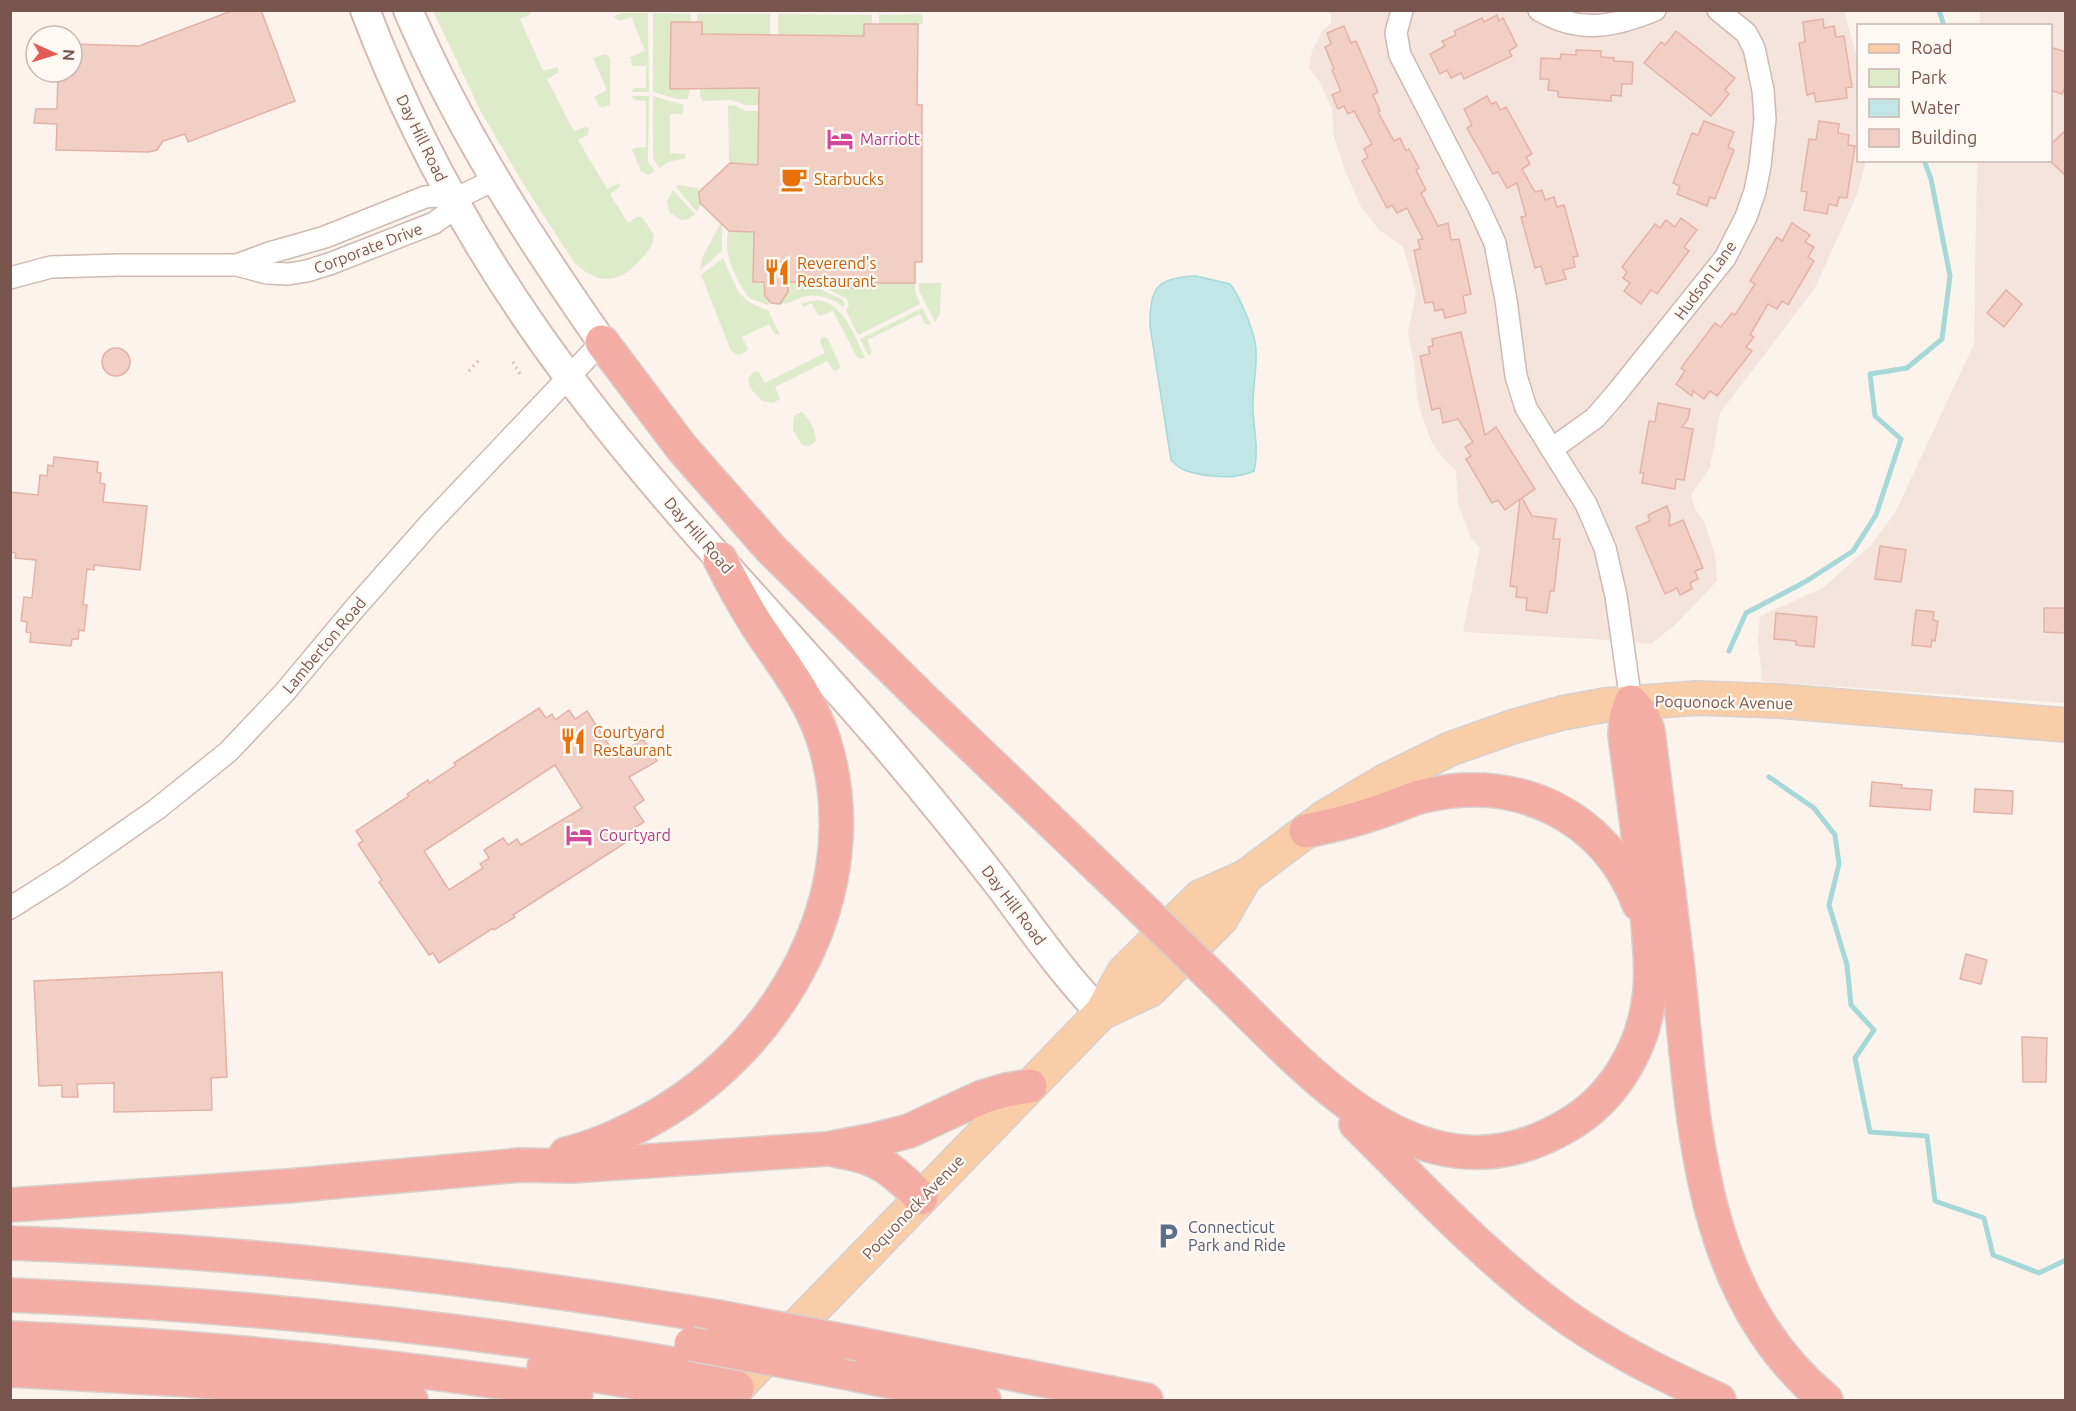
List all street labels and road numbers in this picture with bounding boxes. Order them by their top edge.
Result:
street label: Day Hill Road [393,91,451,185]
street label: Corporate Drive [311,219,425,277]
street label: Hudson Lane [1670,237,1740,323]
street label: Day Hill Road [661,493,737,577]
street label: Lamberton Road [279,593,369,697]
street label: Poquonock Avenue [1655,692,1793,712]
street label: Day Hill Road [978,862,1050,948]
street label: Poquonock Avenue [859,1151,967,1263]

